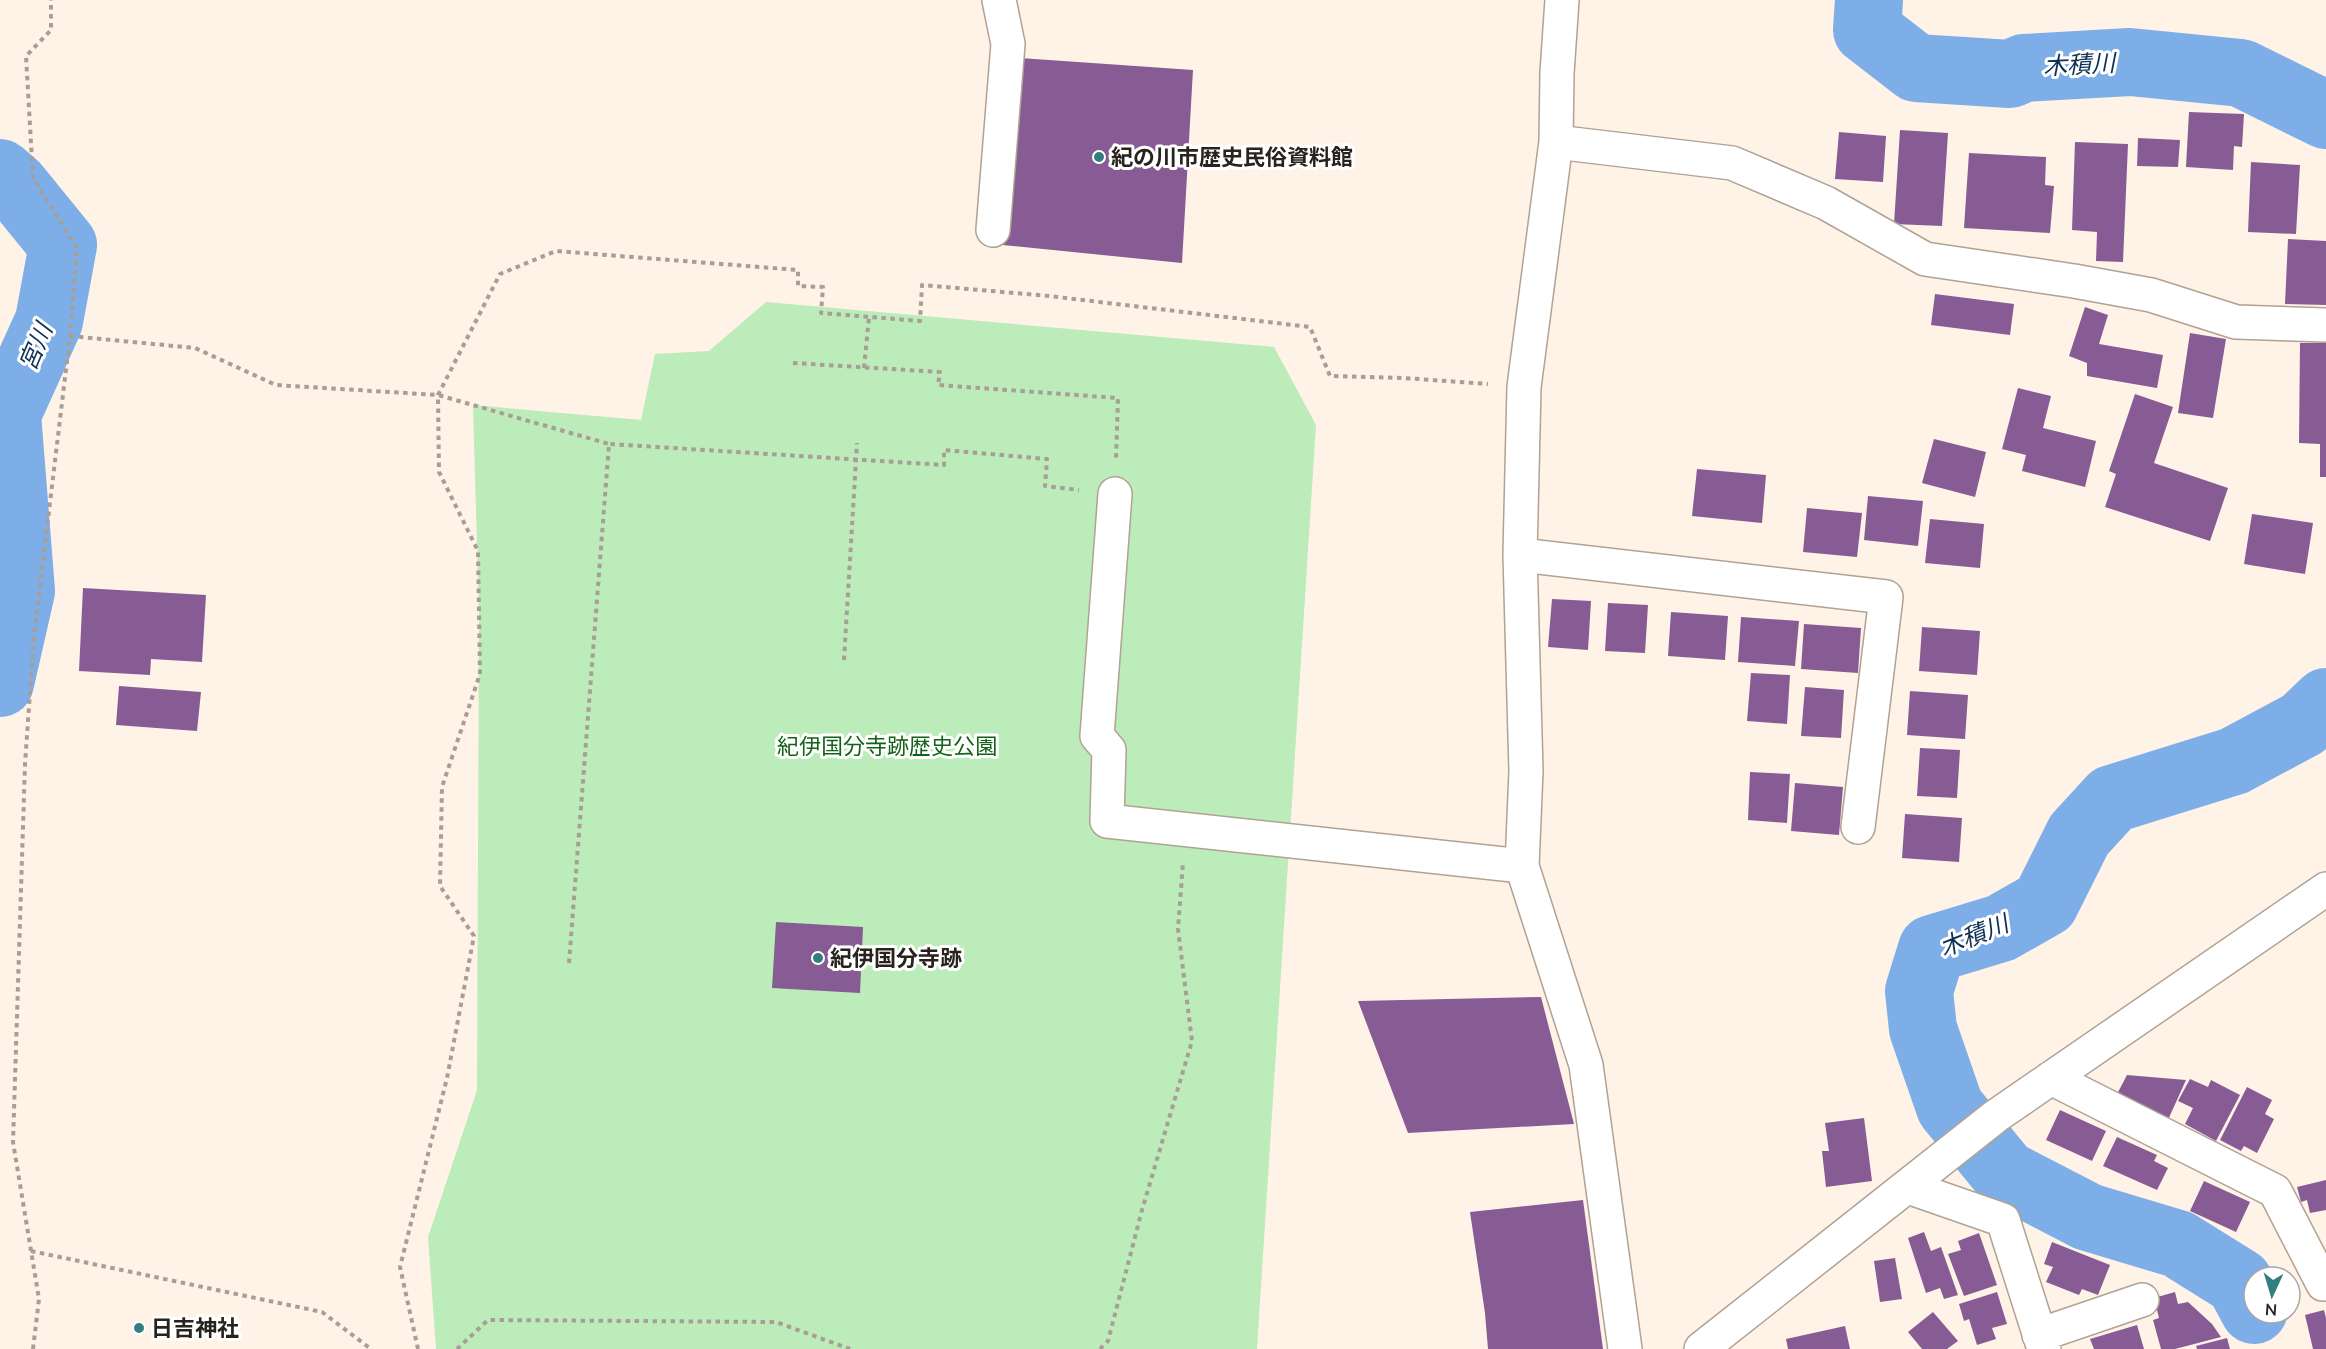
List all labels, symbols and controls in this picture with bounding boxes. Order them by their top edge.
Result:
water label: 木積川 [2042,47,2119,81]
place label: 紀の川市歴史民俗資料館 [1111,143,1353,171]
marker: 紀の川市歴史民俗資料館 [1092,150,1106,164]
water label: 宮川 [12,316,59,375]
park label: 紀伊国分寺跡歴史公園 [777,732,997,760]
water label: 木積川 [1935,907,2015,962]
place label: 紀伊国分寺跡 [830,944,962,972]
marker: 紀伊国分寺跡 [811,951,825,965]
north arrow [2242,1265,2302,1325]
text: N [2264,1300,2278,1320]
place label: 日吉神社 [151,1314,239,1342]
marker: 日吉神社 [132,1321,146,1335]

